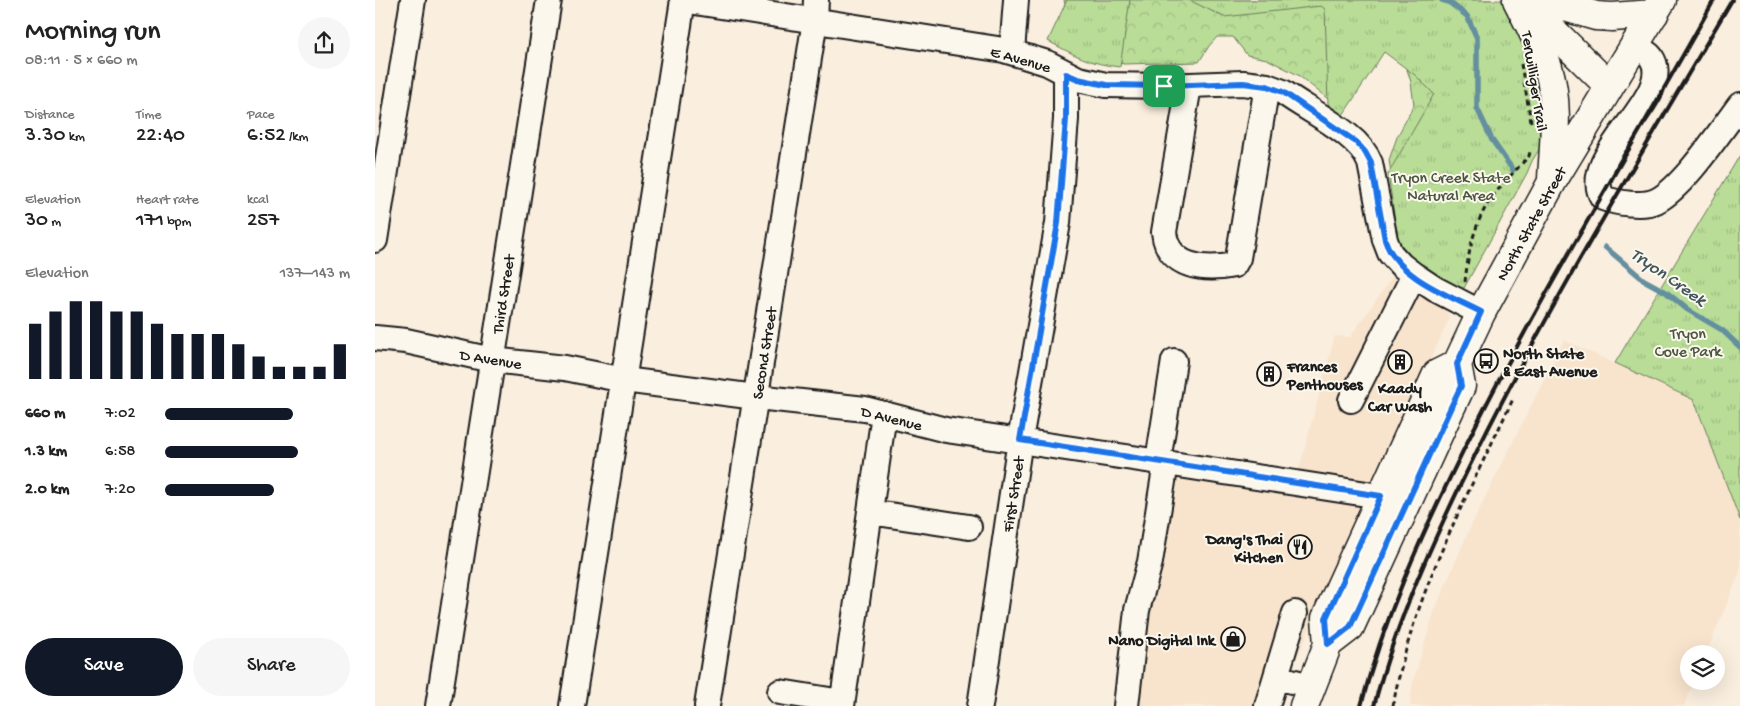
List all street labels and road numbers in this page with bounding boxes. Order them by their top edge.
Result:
street label: Terwilliger Trail [1515,29,1550,133]
street label: E Avenue [988,44,1053,79]
street label: North State Street [1494,163,1573,285]
street label: Third Street [490,252,521,336]
street label: Second Street [750,305,783,401]
street label: D Avenue [457,347,523,376]
street label: D Avenue [858,403,924,437]
street label: First Street [1000,454,1031,535]

